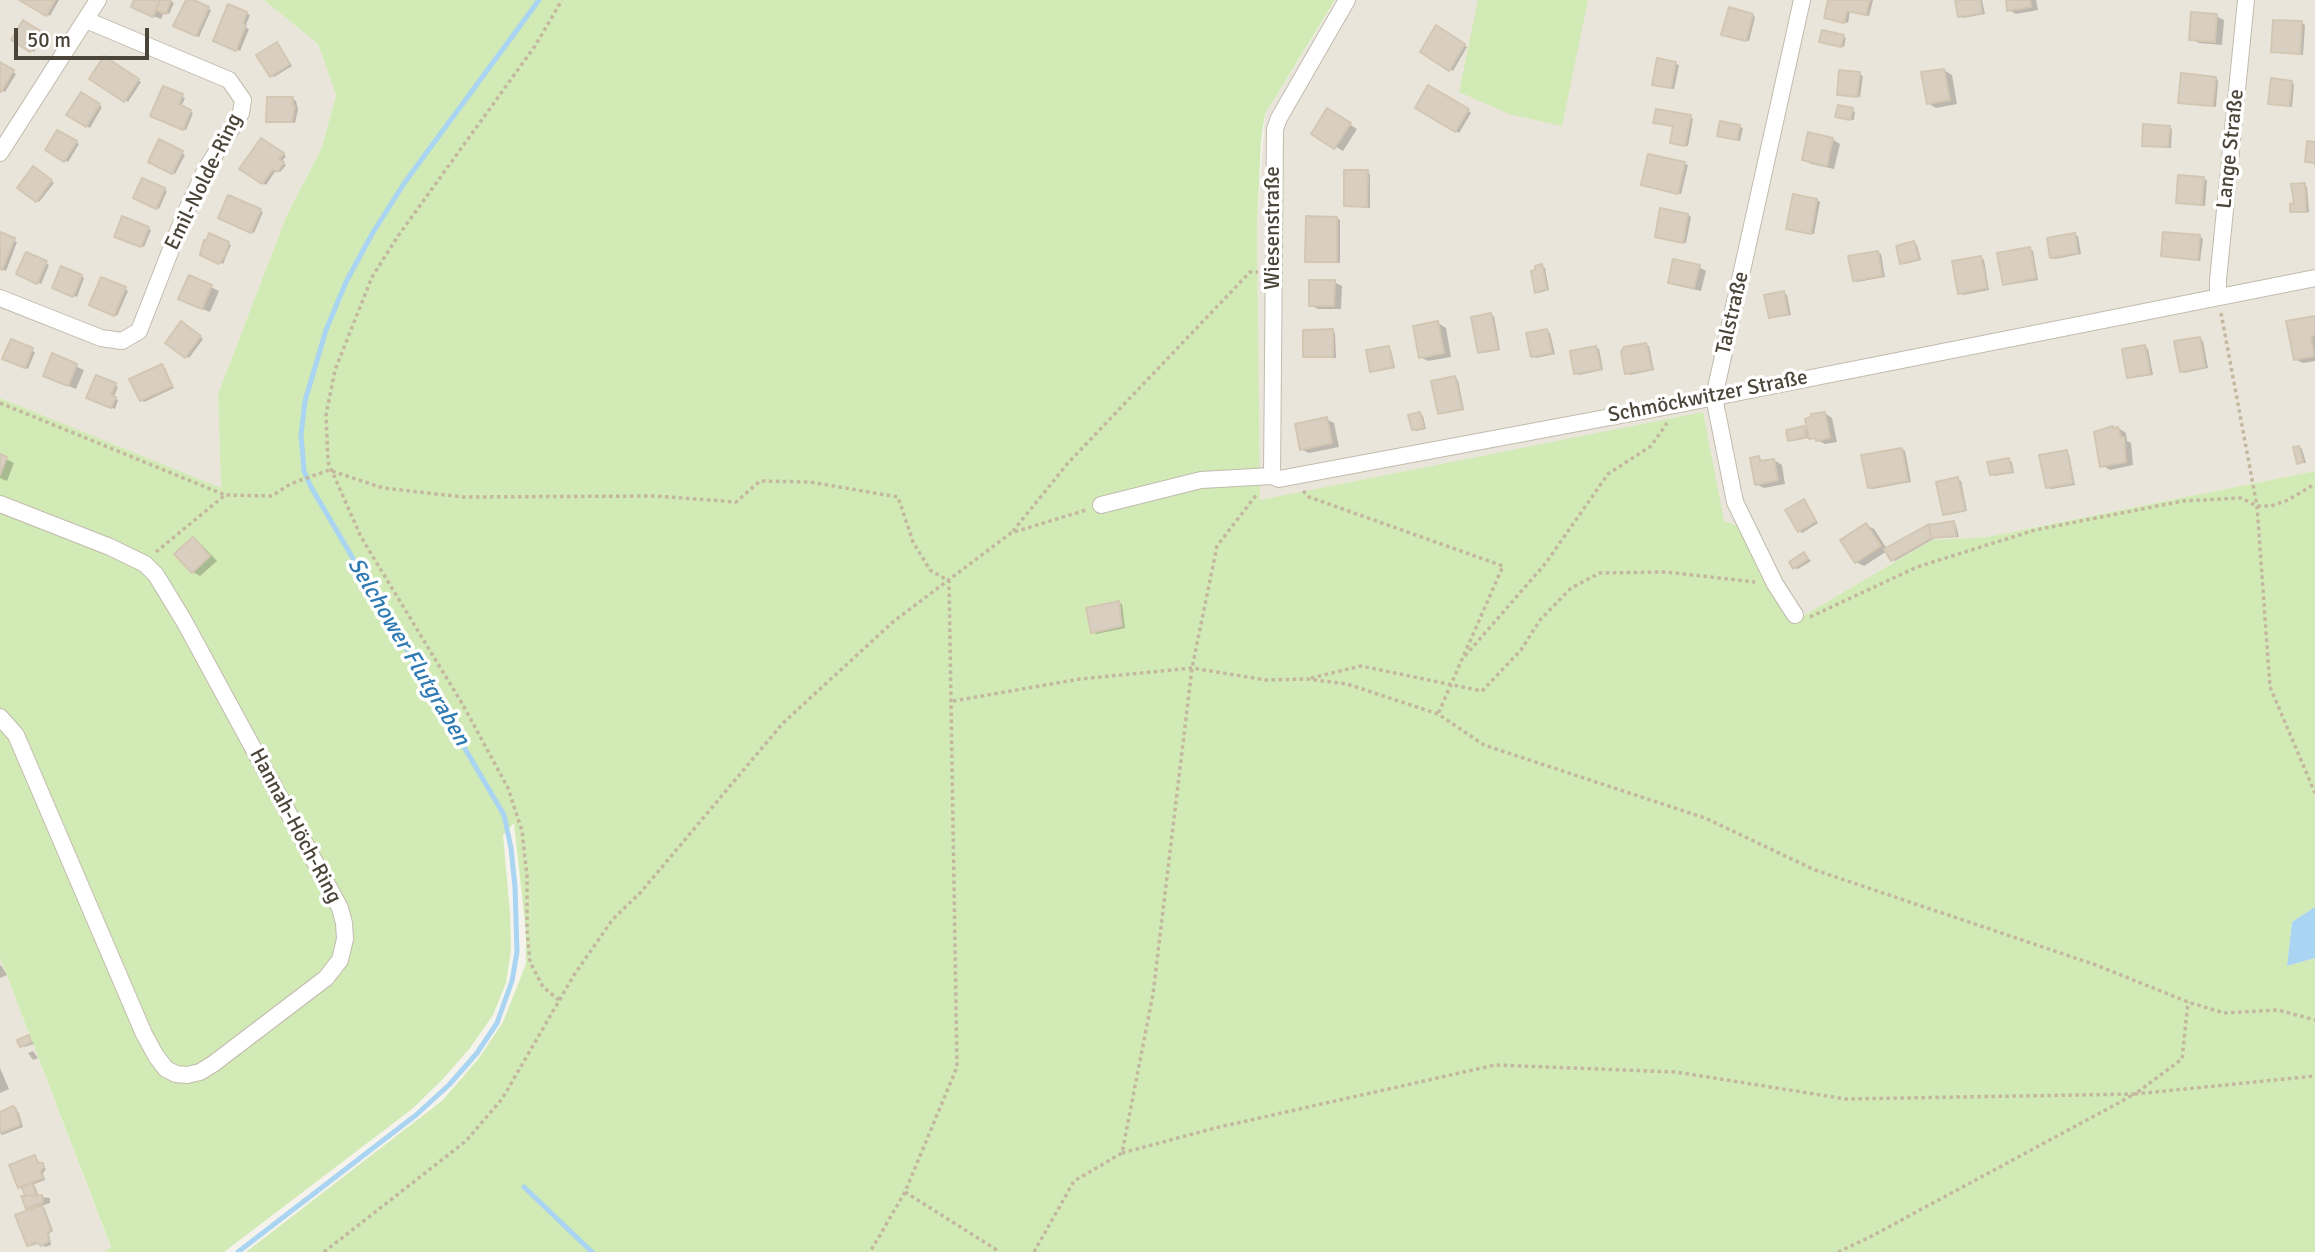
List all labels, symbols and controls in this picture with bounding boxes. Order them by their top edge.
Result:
scale bar [18,14,152,58]
text: 50 m [27,27,71,53]
street label: Lange Straße [2212,88,2250,210]
street label: Emil-Nolde-Ring [160,110,248,254]
street label: Wiesenstraße [1260,166,1286,290]
street label: Talstraße [1711,269,1755,357]
street label: Schmöckwitzer Straße [1606,365,1810,429]
water label: Selchower Flutgraben [341,553,475,751]
street label: Hannah-Höch-Ring [244,744,346,908]

